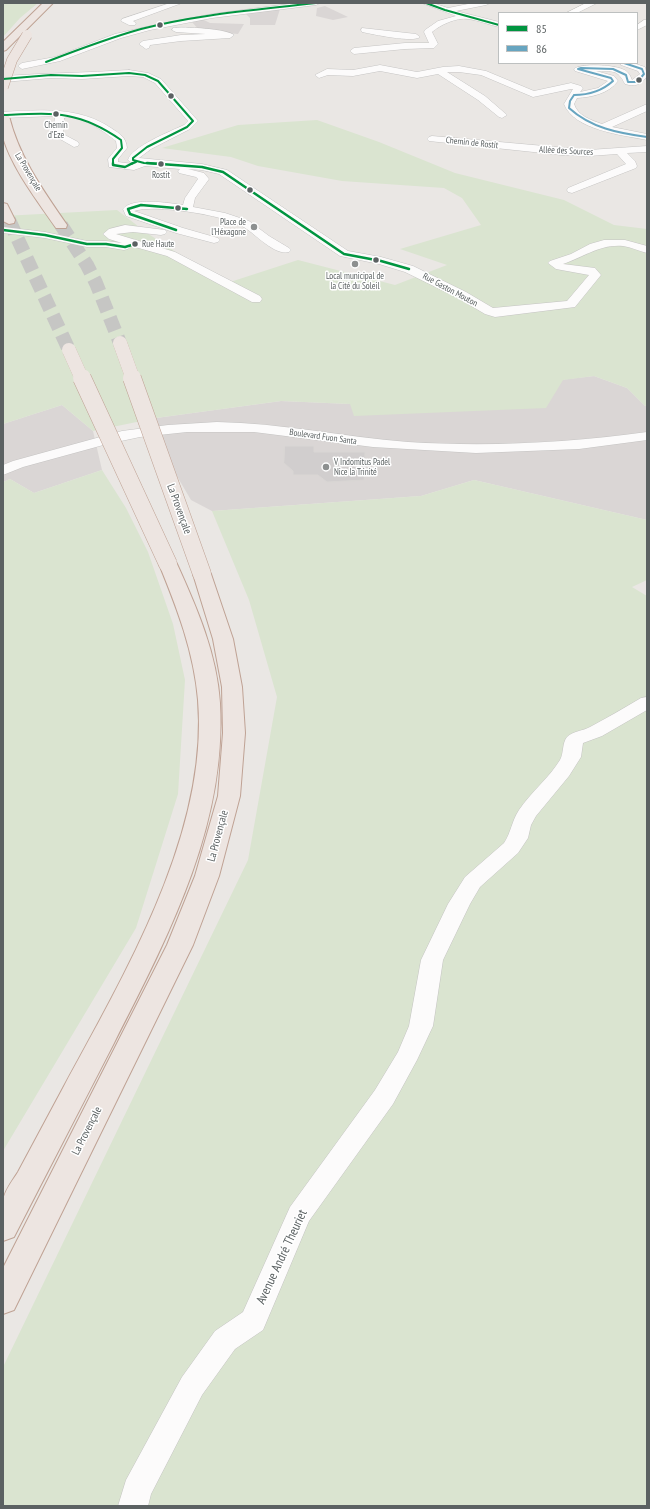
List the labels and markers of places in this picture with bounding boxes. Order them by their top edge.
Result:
unlabelled marker [155,20,165,30]
unlabelled marker [634,75,644,85]
unlabelled marker [166,91,176,101]
marker: Chemin d'Eze [51,109,61,119]
place label: Chemin d'Eze [44,120,68,141]
marker: Rostit [156,159,166,169]
place label: Rostit [152,170,170,180]
unlabelled marker [245,185,255,195]
unlabelled marker [173,203,183,213]
place label: Place de l'Héxagone [211,217,246,238]
marker: Place de l'Héxagone [249,222,259,232]
marker: Rue Haute [130,239,140,249]
place label: Rue Haute [142,239,174,249]
unlabelled marker [371,255,381,265]
marker: Local municipal de la Cité du Soleil [350,259,360,269]
place label: Local municipal de la Cité du Soleil [326,271,384,292]
place label: V Indomitus Padel Nice la Trinité [334,457,390,478]
marker: V Indomitus Padel Nice la Trinité [321,462,331,472]

